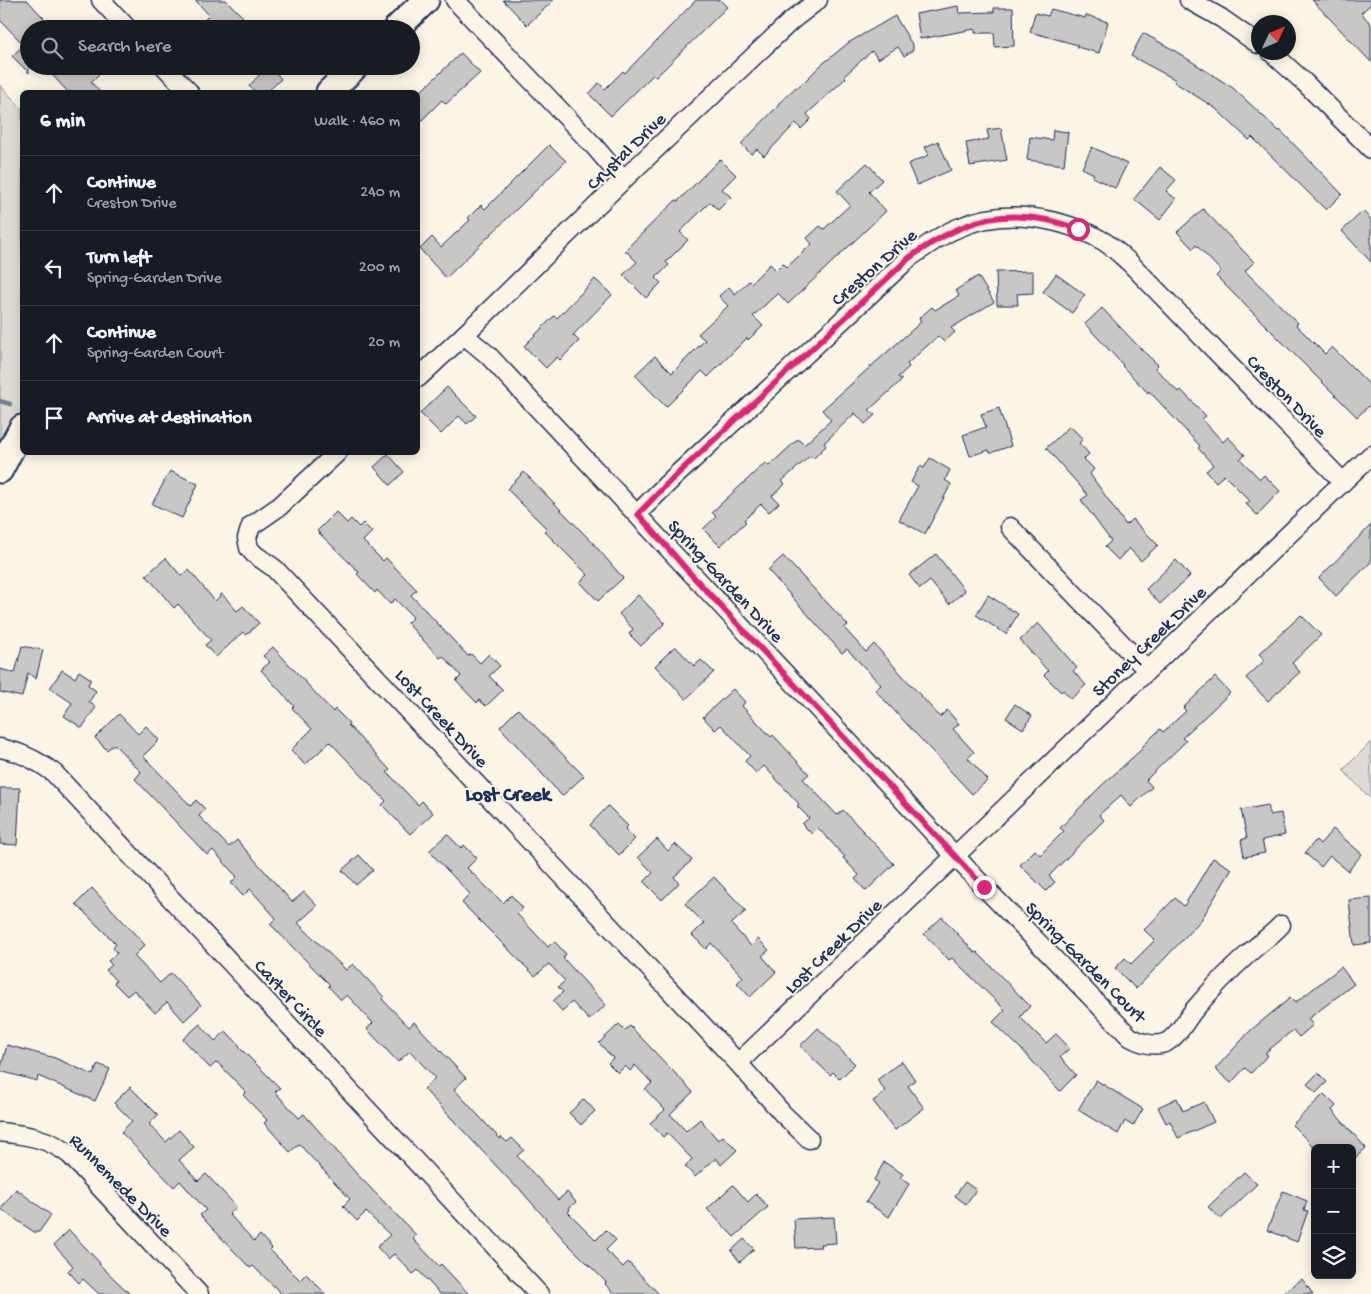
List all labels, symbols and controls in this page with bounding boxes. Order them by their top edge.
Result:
north arrow [1251,15,1296,60]
search box [20,20,420,75]
icon: search [38,34,66,62]
text: Search here [78,36,172,59]
street label: Crystal Drive [583,109,672,196]
text: 6 min [40,110,85,135]
text: Walk · 460 m [314,113,400,132]
text: Continue [87,172,156,195]
icon: ahead [40,179,68,207]
text: 240 m [360,184,400,203]
text: Creston Drive [87,195,177,214]
route start [1067,218,1090,241]
street label: Creston Drive [828,225,923,312]
text: Turn left [87,247,151,270]
icon: left [40,254,68,282]
text: 200 m [359,259,400,278]
text: Spring-Garden Drive [87,270,222,289]
text: Continue [87,322,156,345]
icon: ahead [40,329,68,357]
text: 20 m [368,334,400,353]
text: Spring-Garden Court [87,345,224,364]
street label: Creston Drive [1240,351,1331,444]
icon: arrive [40,404,68,432]
text: Arrive at destination [87,407,251,430]
street label: Spring-Garden Drive [661,516,788,649]
street label: Stoney Creek Drive [1088,582,1213,703]
street label: Lost Creek Drive [389,665,492,774]
district label: Lost Creek [465,785,553,808]
route end [973,876,996,899]
street label: Lost Creek Drive [781,895,888,1000]
street label: Spring-Garden Court [1019,898,1152,1031]
street label: Carter Circle [248,956,331,1043]
street label: Runnemede Drive [63,1130,176,1243]
map controls [1311,1144,1356,1279]
button: + [1311,1144,1356,1189]
button: − [1311,1189,1356,1234]
button: layers [1311,1234,1356,1279]

